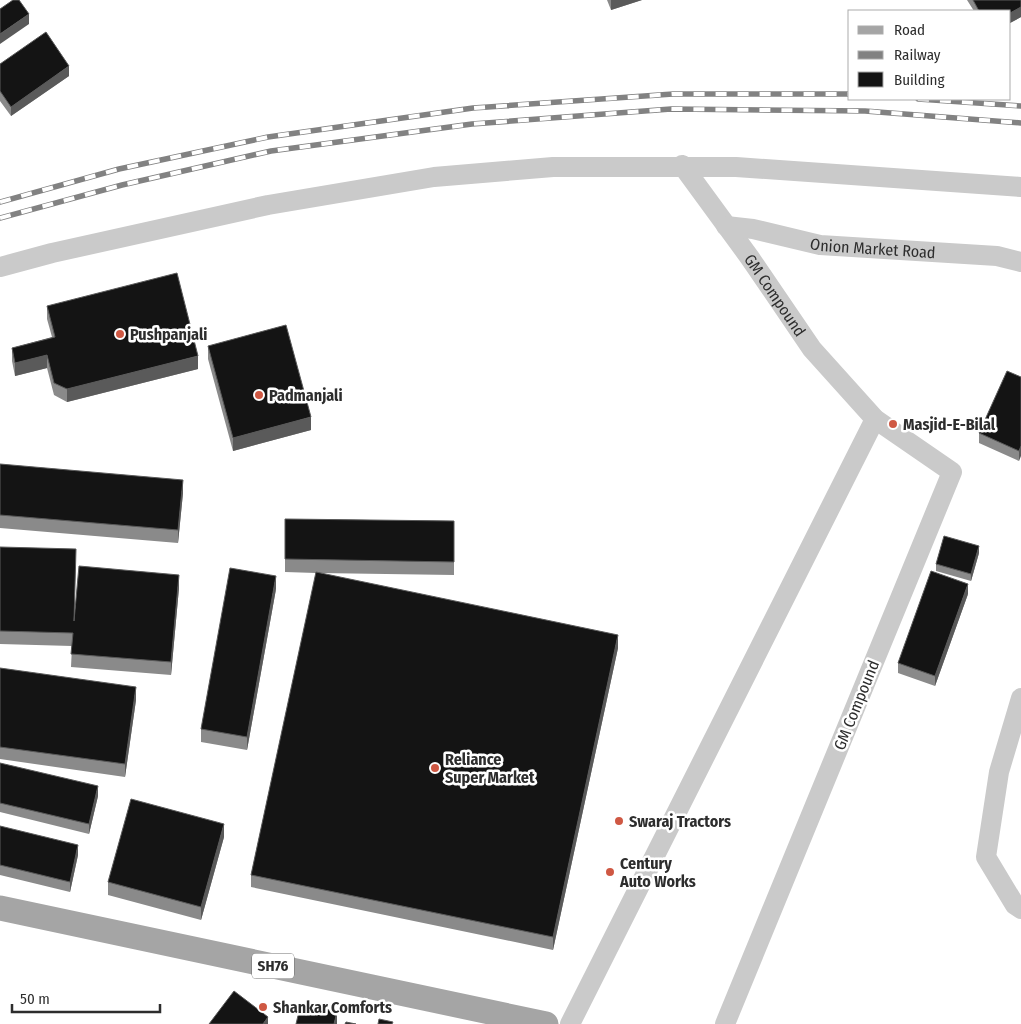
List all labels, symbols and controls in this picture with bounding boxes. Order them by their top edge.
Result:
legend [848,10,1011,100]
text: Road [894,21,925,39]
text: Railway [894,46,941,64]
text: Building [894,71,945,89]
street label: Onion Market Road [808,234,936,262]
street label: GM Compound [740,251,809,340]
place label: Pushpanjali [130,325,207,344]
marker: Pushpanjali [114,328,126,340]
place label: Padmanjali [269,386,343,405]
marker: Padmanjali [253,389,265,401]
place label: Masjid-E-Bilal [903,415,996,434]
marker: Masjid-E-Bilal [887,418,899,430]
street label: GM Compound [830,658,883,753]
place label: Reliance Super Market [445,750,535,787]
marker: Reliance Super Market [429,762,441,774]
place label: Swaraj Tractors [629,812,731,831]
marker: Swaraj Tractors [613,815,625,827]
place label: Century Auto Works [619,854,696,891]
marker: Century Auto Works [604,866,616,878]
road number: SH76 [252,954,294,978]
scale bar [12,982,160,1014]
text: 50 m [20,990,50,1008]
place label: Shankar Comforts [273,998,392,1017]
marker: Shankar Comforts [257,1001,269,1013]

